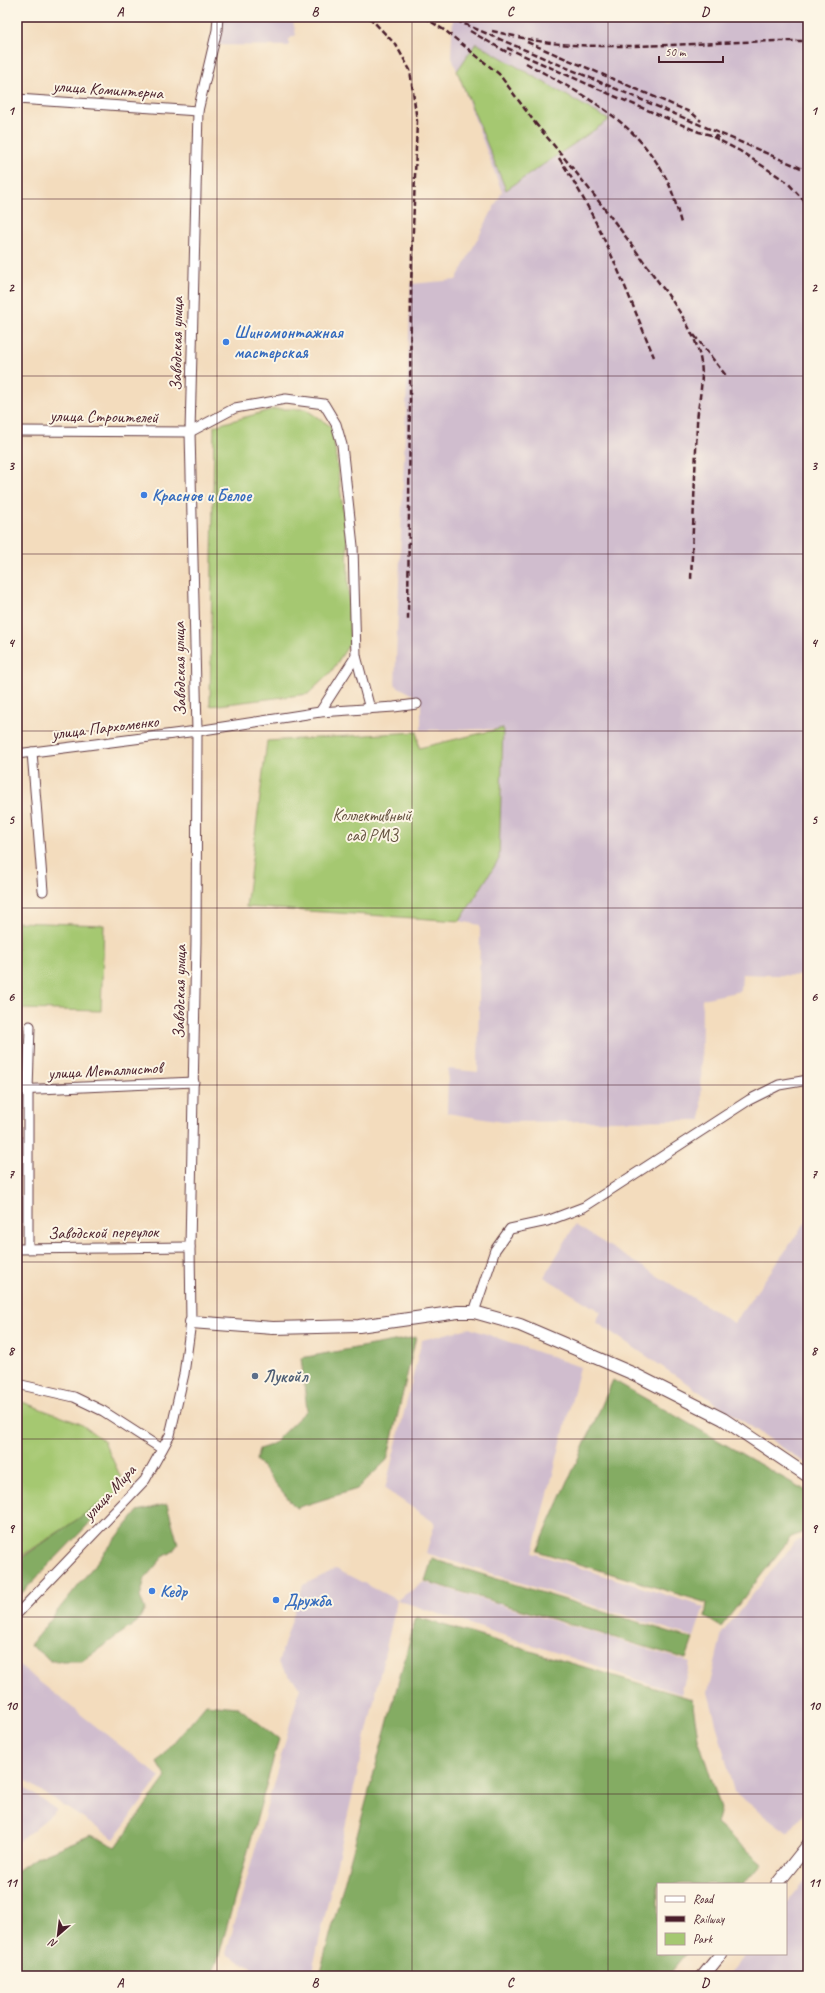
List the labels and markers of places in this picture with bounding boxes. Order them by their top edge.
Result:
place label: Шиномонтажная мастерская [234,322,344,363]
marker: Шиномонтажная мастерская [221,337,231,347]
place label: Красное и Белое [152,485,253,506]
marker: Красное и Белое [139,490,149,500]
place label: Лукойл [263,1366,309,1387]
marker: Лукойл [250,1371,260,1381]
place label: Кедр [160,1581,188,1602]
marker: Кедр [147,1586,157,1596]
place label: Дружба [284,1590,333,1611]
marker: Дружба [271,1595,281,1605]

